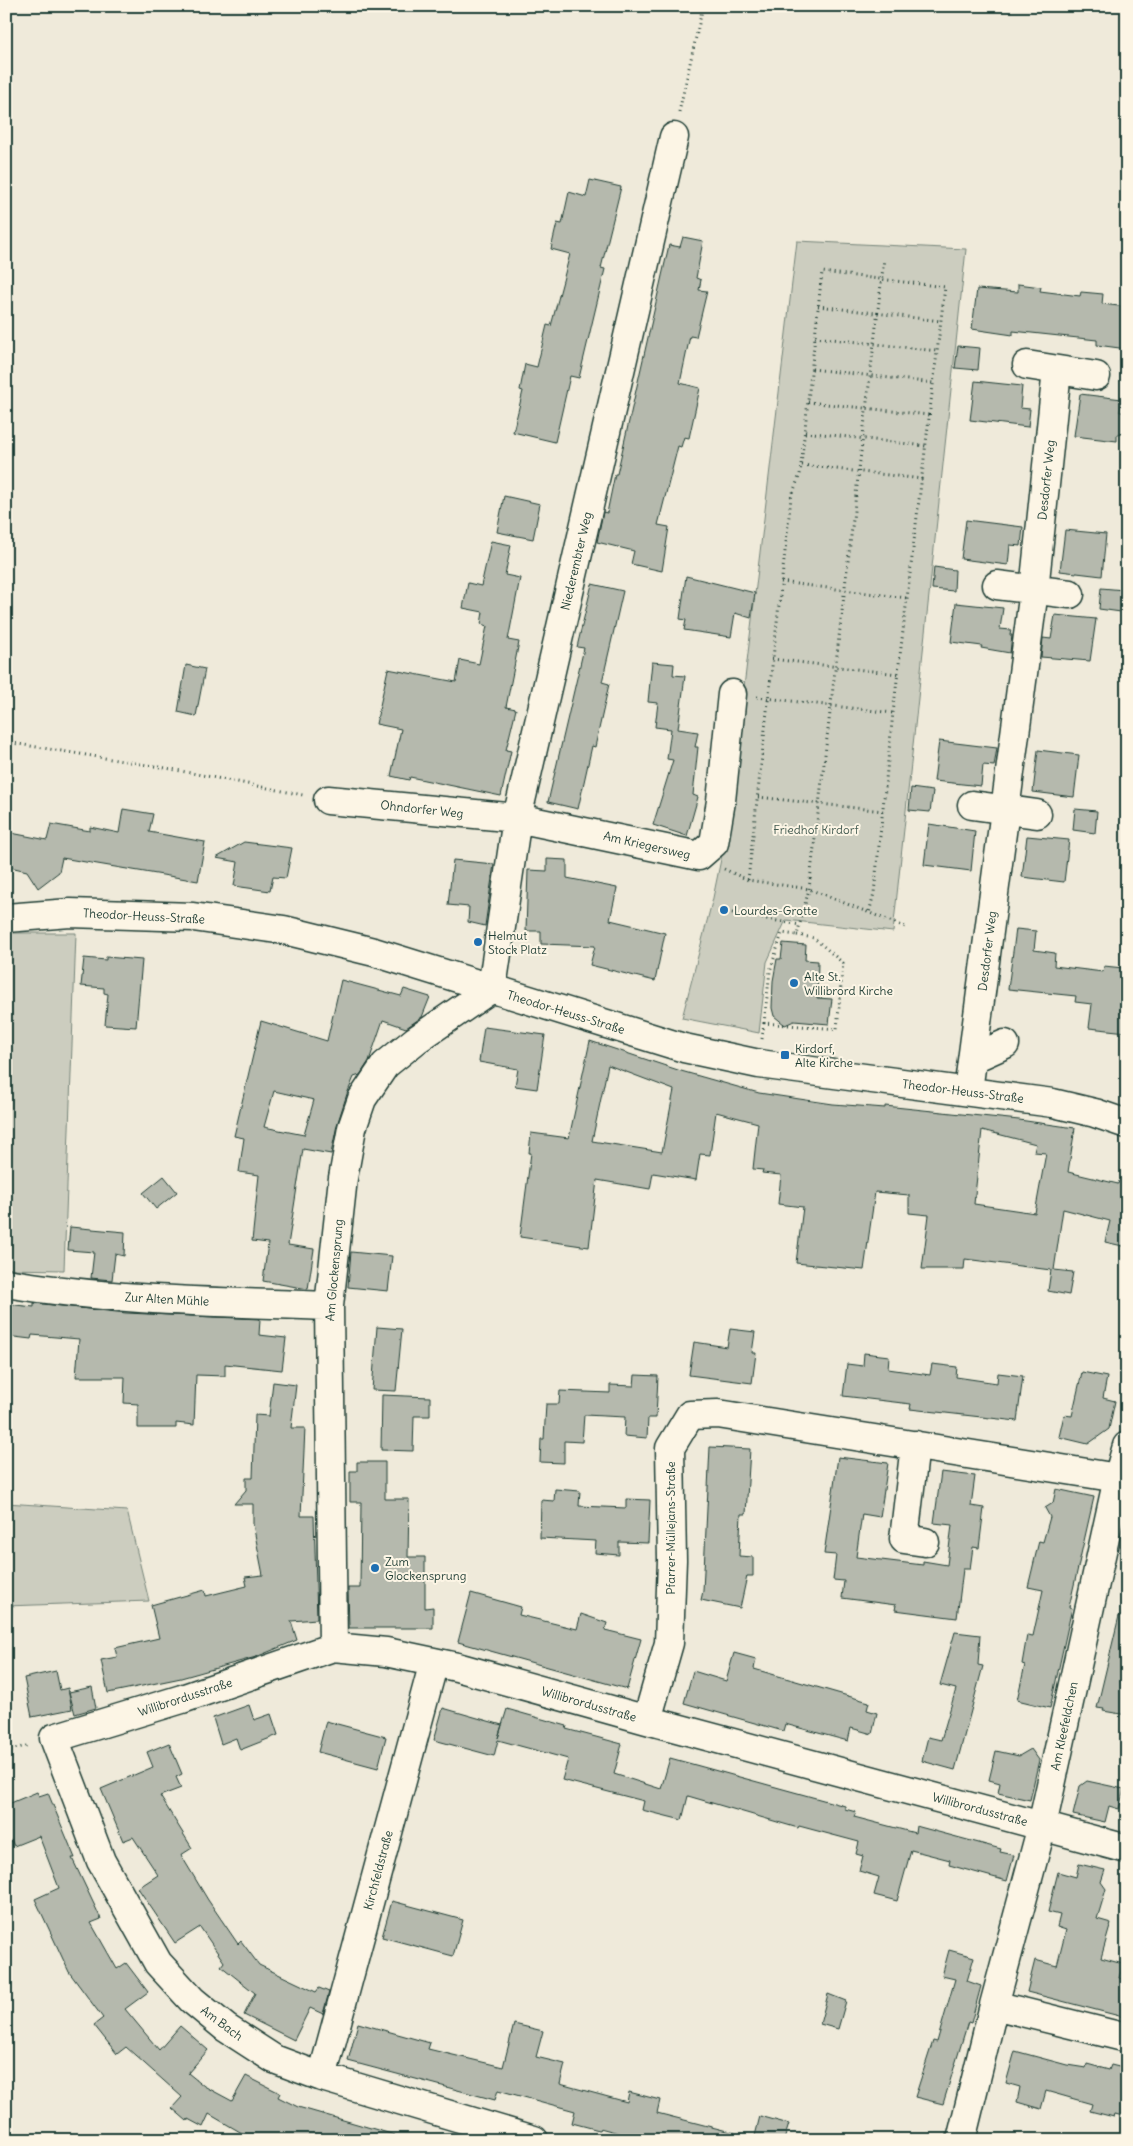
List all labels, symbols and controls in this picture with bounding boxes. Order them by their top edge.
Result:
street label: Desdorfer Weg [1034,439,1058,521]
street label: Niederembter Weg [557,510,595,612]
street label: Ohndorfer Weg [380,797,464,821]
park label: Friedhof Kirdorf [773,822,860,837]
street label: Am Kriegersweg [602,828,692,862]
place label: Lourdes-Grotte [734,903,817,918]
marker: Lourdes-Grotte [718,904,730,916]
street label: Theodor-Heuss-Straße [83,905,205,927]
street label: Desdorfer Weg [975,910,999,992]
place label: Helmut Stock Platz [488,928,547,957]
marker: Helmut Stock Platz [472,936,484,948]
place label: Alte St. Willibrord Kirche [804,969,893,998]
marker: Alte St. Willibrord Kirche [788,977,800,989]
street label: Theodor-Heuss-Straße [505,987,627,1037]
place label: Kirdorf, Alte Kirche [795,1041,853,1070]
marker: Kirdorf, Alte Kirche [779,1049,791,1061]
street label: Theodor-Heuss-Straße [901,1076,1025,1106]
street label: Am Glockensprung [322,1218,346,1322]
street label: Zur Alten Mühle [124,1289,210,1309]
street label: Pfarrer-Müllejans-Straße [663,1461,678,1595]
place label: Zum Glockensprung [385,1554,467,1583]
marker: Zum Glockensprung [369,1562,381,1574]
street label: Willibrordusstraße [136,1675,234,1719]
street label: Am Kleefeldchen [1047,1680,1081,1772]
street label: Willibrordusstraße [540,1683,638,1725]
street label: Willibrordusstraße [931,1789,1029,1829]
street label: Kirchfeldstraße [360,1829,396,1911]
street label: Am Bach [198,2002,246,2044]

